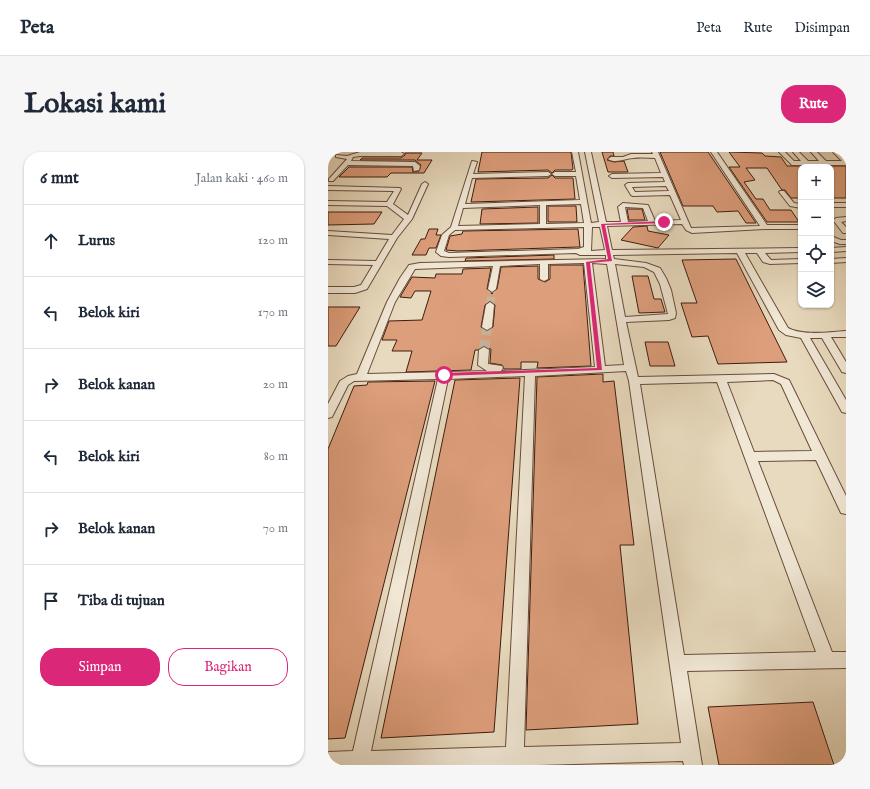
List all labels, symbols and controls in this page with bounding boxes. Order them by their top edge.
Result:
text: Peta [20,16,54,40]
text: Peta [696,19,721,37]
text: Rute [743,19,772,37]
text: Disimpan [794,19,850,37]
button: Rute [781,85,846,123]
text: Lokasi kami [24,87,166,122]
map controls [798,164,834,308]
button: + [798,164,834,200]
text: 6 mnt [40,168,79,189]
text: Jalan kaki · 460 m [196,170,288,187]
button: − [798,200,834,236]
route end [655,213,673,231]
icon: ahead [40,230,62,252]
text: Lurus [78,231,115,250]
text: 120 m [258,232,288,249]
button: locate [798,236,834,272]
button: layers [798,272,834,308]
icon: left [40,302,62,324]
text: Belok kiri [78,303,140,322]
text: 170 m [258,304,288,321]
route start [435,366,453,384]
icon: right [40,374,62,396]
text: Belok kanan [78,375,155,394]
text: 20 m [263,376,288,393]
icon: left [40,446,62,468]
text: Belok kiri [78,447,140,466]
text: 80 m [264,448,288,465]
icon: right [40,518,62,540]
text: Belok kanan [78,519,155,538]
text: 70 m [263,520,288,537]
icon: arrive [40,590,62,612]
text: Tiba di tujuan [78,591,165,610]
button: Simpan [40,648,160,686]
button: Bagikan [168,648,288,686]

